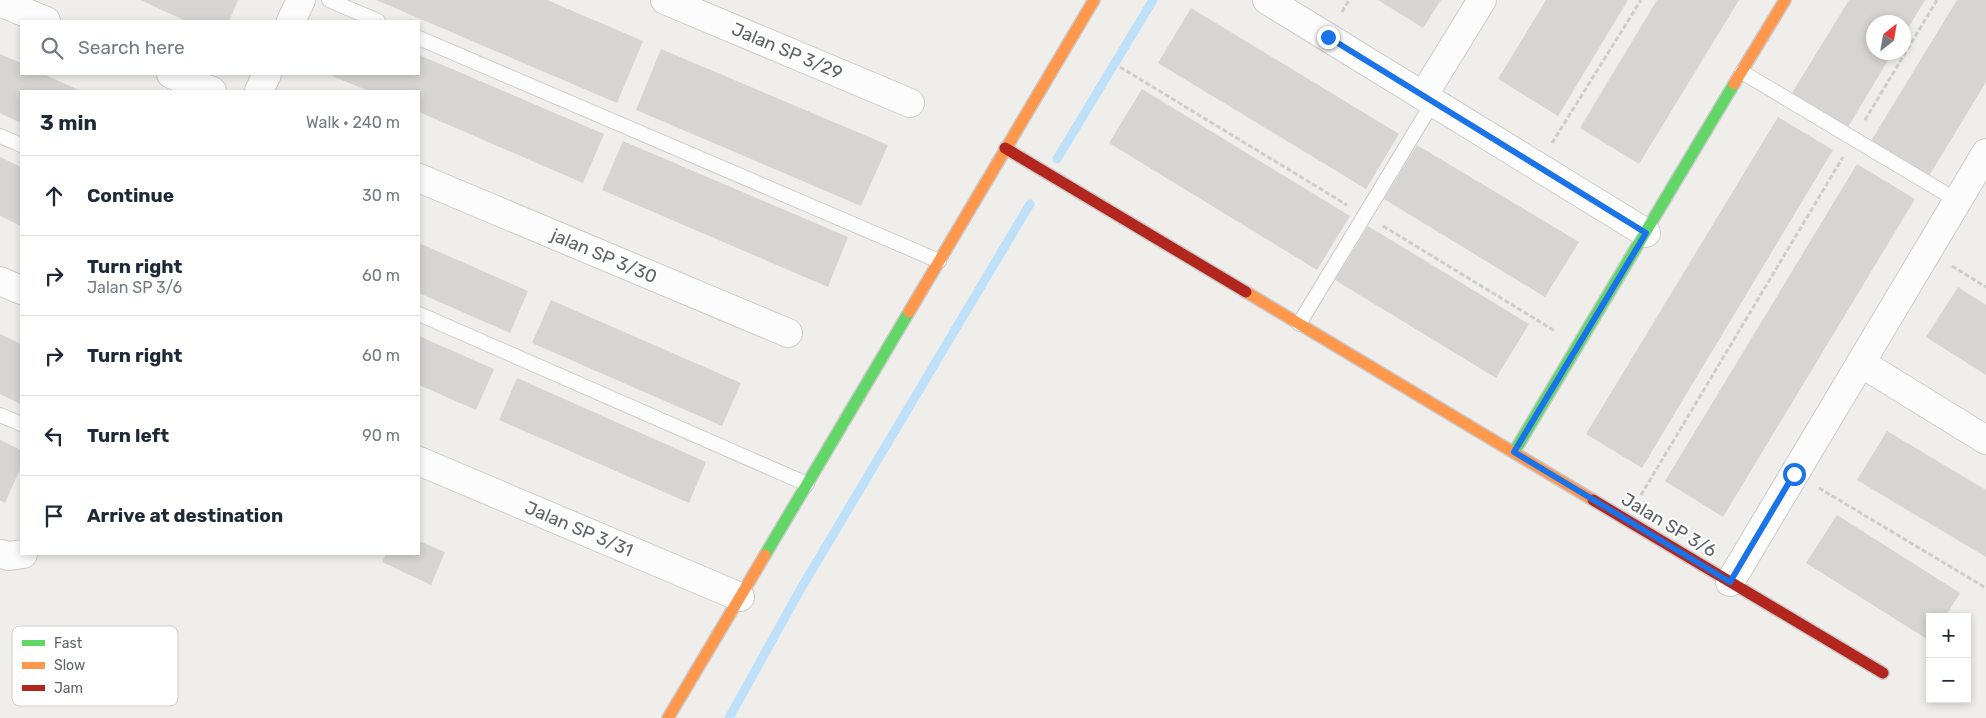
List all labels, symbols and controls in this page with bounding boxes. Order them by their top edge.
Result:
north arrow [1866,15,1911,60]
street label: Jalan SP 3/29 [728,18,846,84]
search box [20,20,420,75]
route end [1317,26,1340,49]
icon: search [38,34,66,62]
text: Search here [78,36,185,59]
text: 3 min [40,110,97,135]
text: Walk · 240 m [306,113,400,132]
icon: ahead [40,182,68,210]
text: Continue [87,184,174,207]
text: 30 m [362,186,400,205]
street label: jalan SP 3/30 [547,223,660,288]
text: Turn right [87,255,182,278]
icon: right [40,262,68,290]
text: 60 m [362,266,400,285]
text: Jalan SP 3/6 [87,278,182,297]
icon: right [40,342,68,370]
text: Turn right [87,344,182,367]
text: 60 m [362,346,400,365]
icon: left [40,422,68,450]
text: Turn left [87,424,169,447]
text: 90 m [362,426,400,445]
route start [1783,463,1806,486]
street label: Jalan SP 3/6 [1617,488,1721,562]
street label: Jalan SP 3/31 [522,496,636,562]
icon: arrive [40,502,68,530]
text: Arrive at destination [87,504,283,527]
map controls [1926,613,1971,703]
button: + [1926,613,1971,658]
legend [12,626,178,706]
text: Fast [54,635,83,652]
text: Slow [54,657,85,674]
button: − [1926,658,1971,703]
text: Jam [54,680,83,697]

